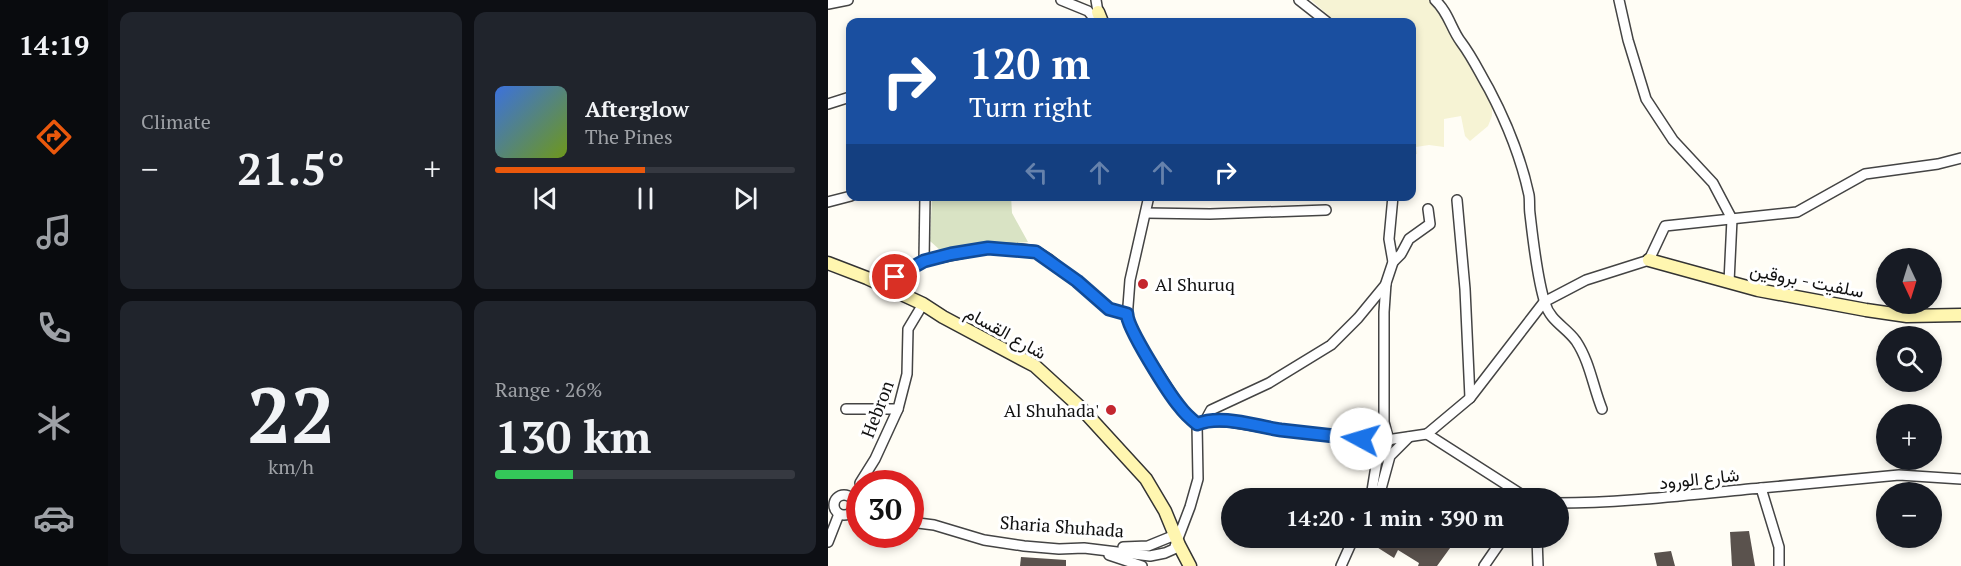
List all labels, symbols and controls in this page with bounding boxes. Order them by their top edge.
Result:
text: 14:19 [19,27,89,63]
text: 120 m [969,35,1090,91]
icon: right [870,42,948,120]
text: Turn right [969,89,1092,125]
text: Afterglow [585,94,689,123]
text: Climate [141,108,211,135]
icon: directions [33,116,75,158]
text: The Pines [585,123,673,150]
text: 21.5° [237,138,345,198]
text: − [141,147,159,190]
text: + [423,147,441,190]
icon: left [1020,156,1053,189]
icon: ahead [1083,156,1116,189]
icon: ahead [1146,156,1179,189]
icon: right [1209,156,1242,189]
icon: previous [529,182,562,215]
icon: pause [629,182,662,215]
icon: next [729,182,762,215]
icon: music [33,211,75,253]
north arrow [1876,248,1942,314]
map controls [1876,248,1942,548]
pin [869,251,920,302]
street label: سلفيت - بروقين [1748,257,1866,303]
icon: arrive [878,260,911,293]
place label: Al Shuruq [1155,272,1235,296]
marker: Al Shuruq [1136,277,1150,291]
street label: شارع القسام [961,300,1051,365]
icon: phone [33,307,75,349]
button: search [1876,326,1942,392]
text: 22 [247,362,335,465]
text: Range · 26% [495,376,602,403]
street label: Hebron [855,377,899,441]
place label: Al Shuhada' [1004,398,1099,422]
icon: climate [33,402,75,444]
marker: Al Shuhada' [1104,403,1118,417]
button: + [1876,404,1942,470]
text: 130 km [495,406,651,466]
position arrow [1329,407,1393,471]
text: km/h [268,453,314,480]
street label: شارع الورود [1658,462,1740,495]
speed limit sign: 30 [846,470,924,548]
button: − [1876,482,1942,548]
icon: car [33,497,75,539]
text: 14:20 · 1 min · 390 m [1286,503,1504,532]
street label: Sharia Shuhada [999,510,1125,542]

